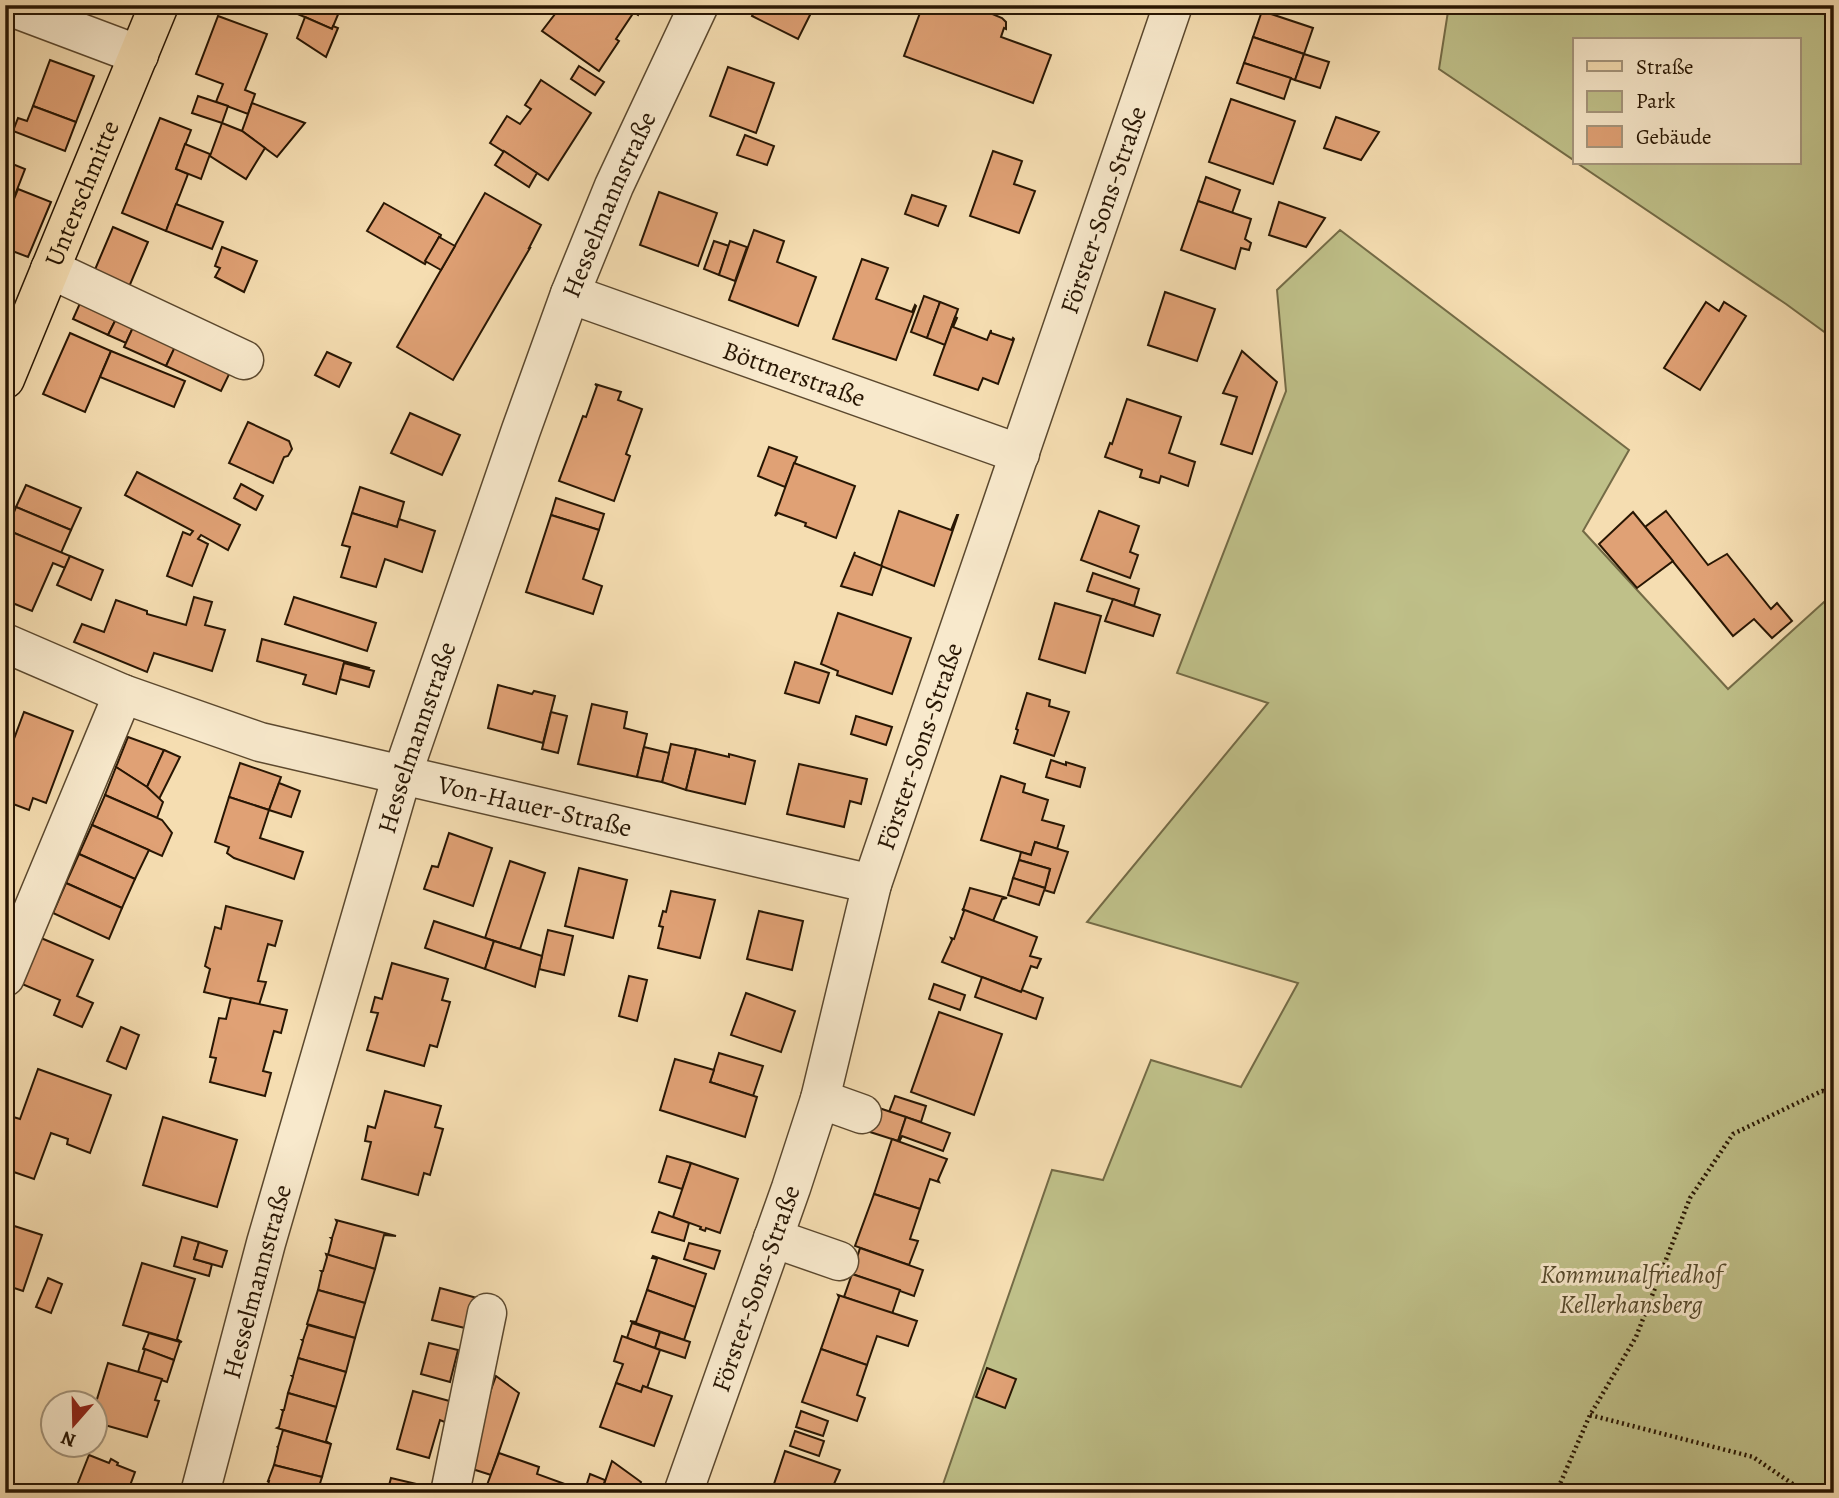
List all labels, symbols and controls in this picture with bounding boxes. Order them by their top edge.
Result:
legend [1573,38,1800,164]
text: Straße [1636,53,1694,81]
text: Park [1636,87,1676,115]
street label: Förster-Sons-Straße [1052,102,1155,318]
street label: Hesselmannstraße [553,106,665,303]
street label: Unterschmitte [36,115,128,272]
text: Gebäude [1636,123,1712,151]
street label: Böttnerstraße [718,333,870,416]
street label: Hesselmannstraße [369,637,465,837]
street label: Förster-Sons-Straße [868,638,971,855]
street label: Von-Hauer-Straße [434,767,635,846]
street label: Hesselmannstraße [214,1180,300,1382]
street label: Förster-Sons-Straße [703,1180,809,1397]
park label: Kommunalfriedhof Kellerhansberg [1540,1257,1727,1322]
north arrow [38,1390,108,1460]
text: N [57,1424,79,1454]

